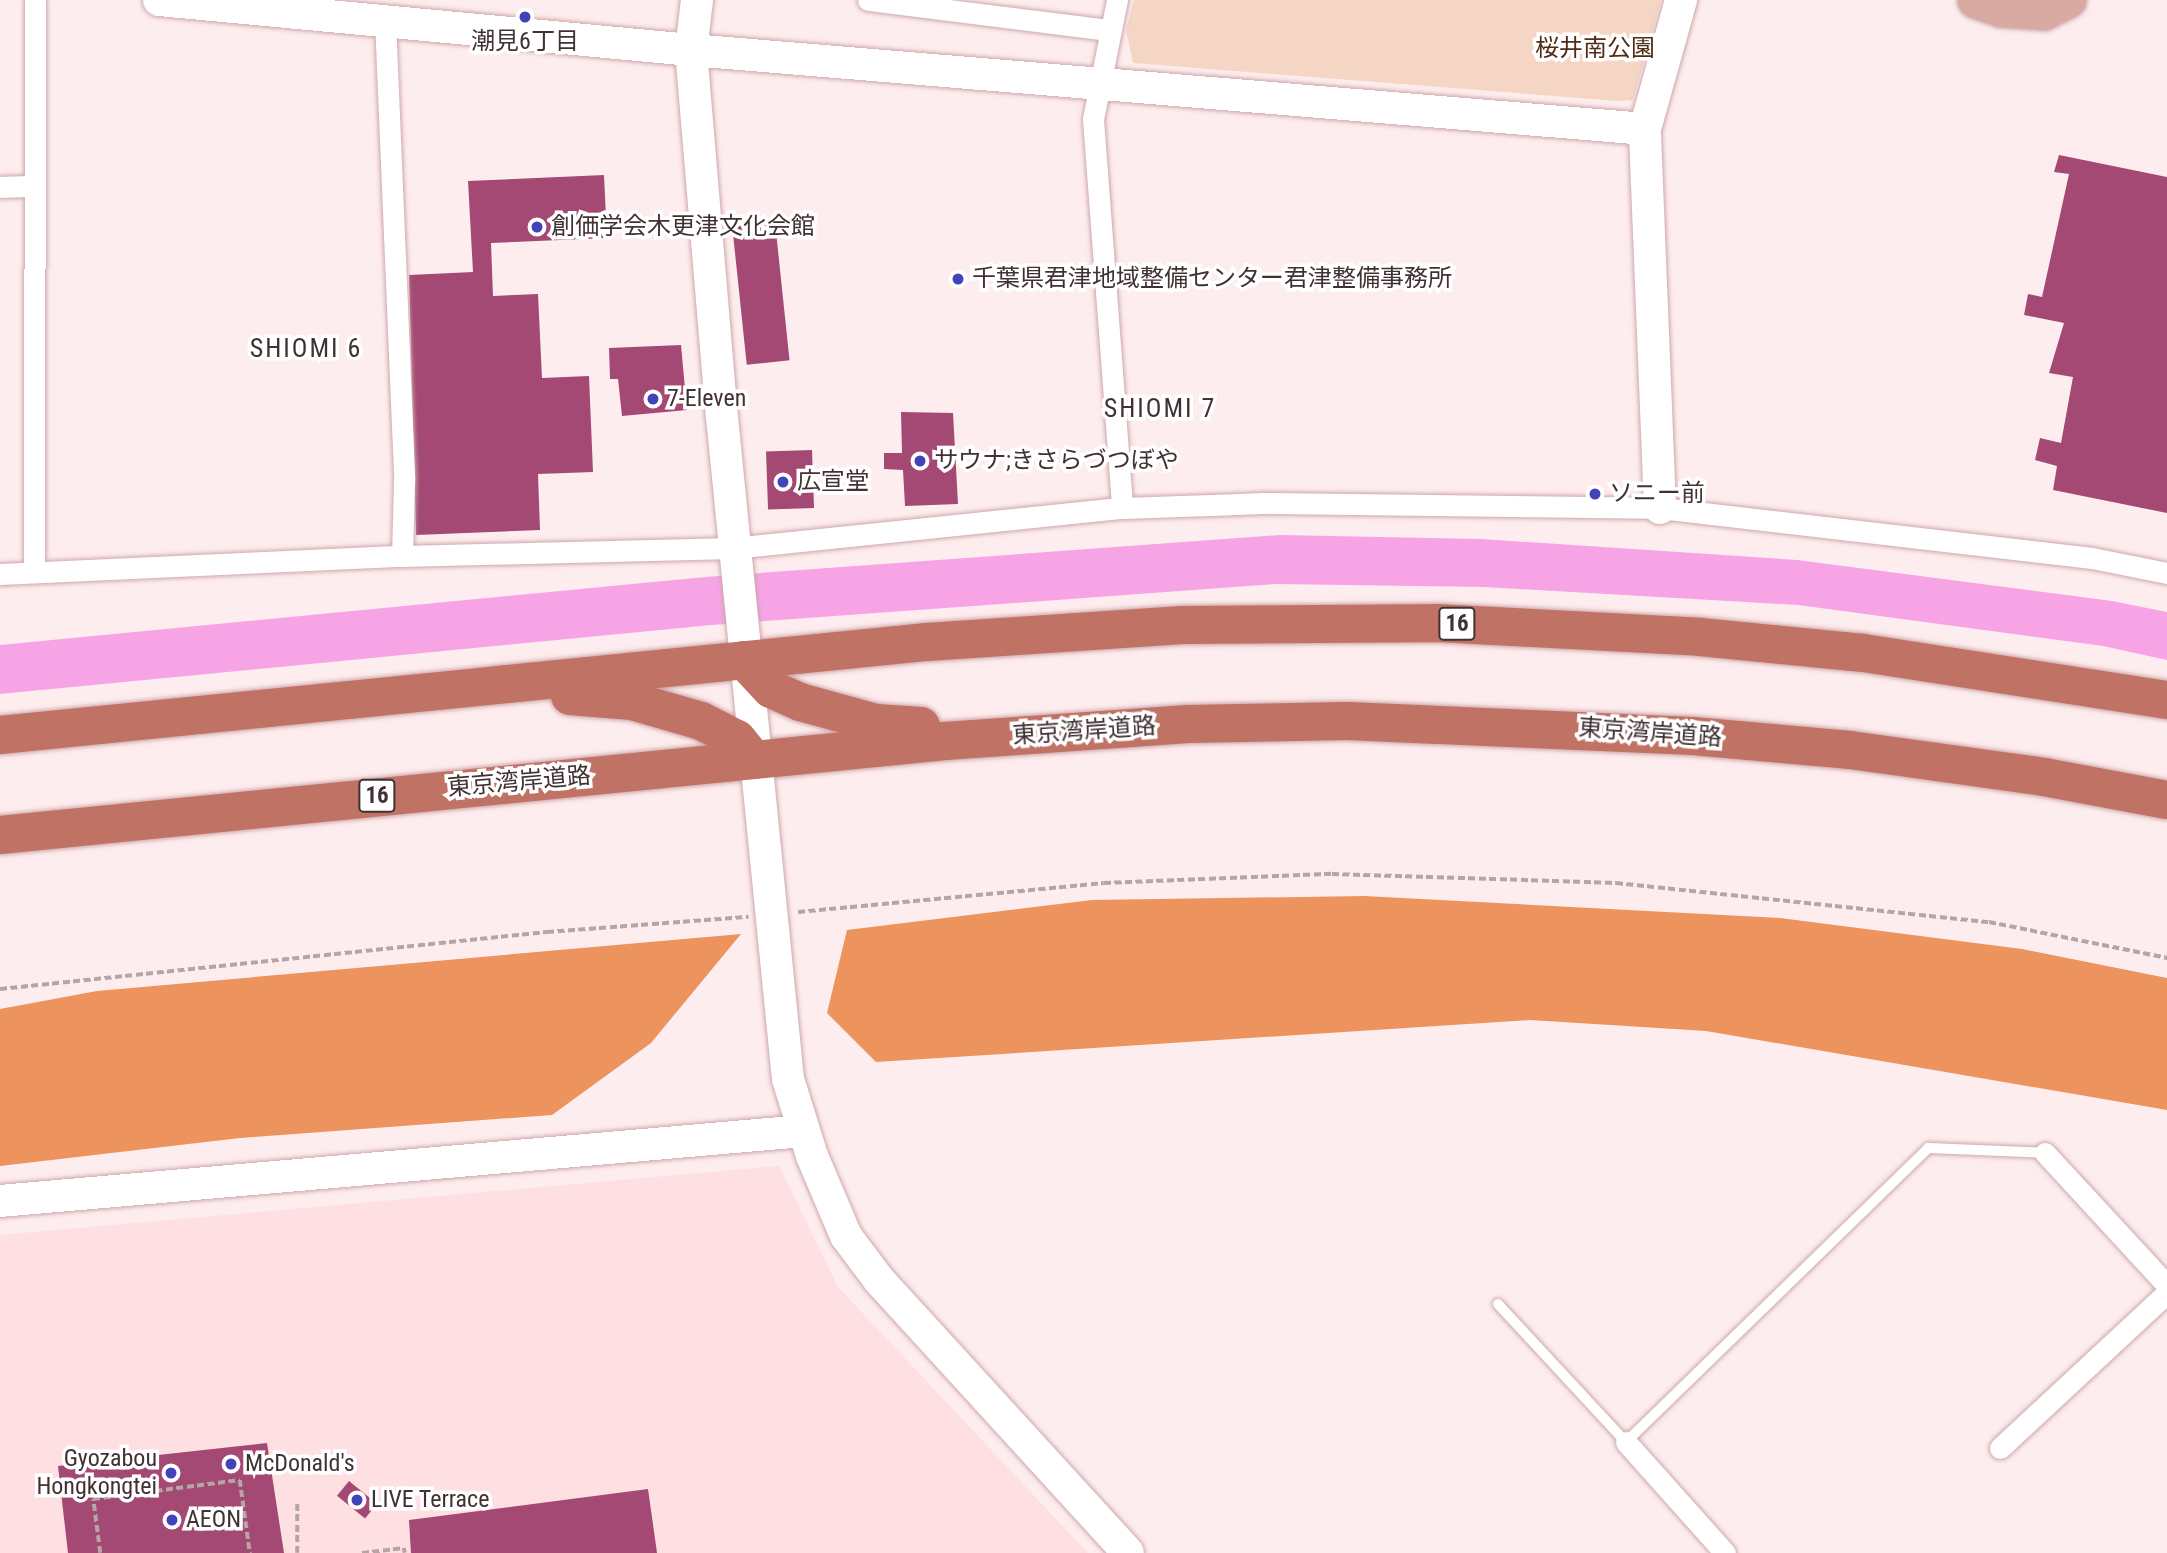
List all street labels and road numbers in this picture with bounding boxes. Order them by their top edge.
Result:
road number: 16 [1438,604,1476,644]
street label: 東京湾岸道路 [1011,712,1157,750]
street label: 東京湾岸道路 [1577,714,1723,752]
street label: 東京湾岸道路 [446,761,592,803]
road number: 16 [358,776,396,816]

